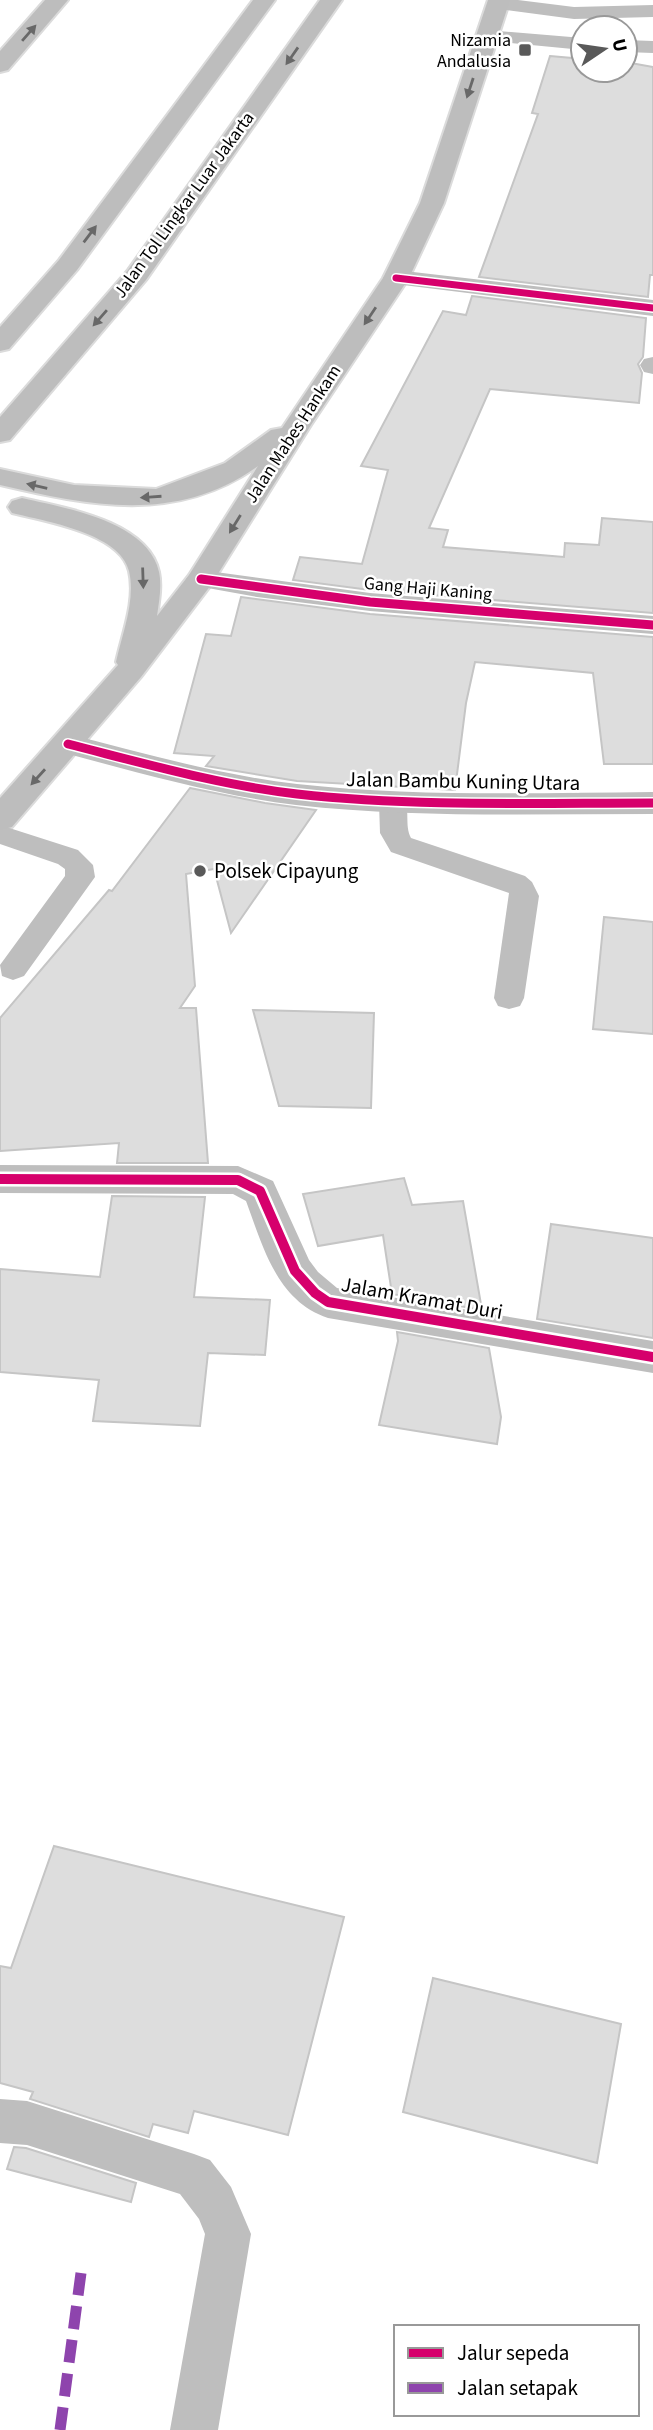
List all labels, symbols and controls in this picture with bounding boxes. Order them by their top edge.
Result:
north arrow [569,14,639,84]
one-way arrow [21,24,36,41]
place label: Nizamia Andalusia [437,28,511,74]
text: U [605,36,634,55]
marker: Nizamia Andalusia [517,42,533,58]
one-way arrow [285,47,299,65]
one-way arrow [464,78,475,99]
street label: Jalan Tol Lingkar Luar Jakarta [108,107,260,303]
one-way arrow [83,225,97,243]
one-way arrow [364,307,377,326]
one-way arrow [93,310,108,327]
street label: Jalan Mabes Hankam [239,360,347,508]
one-way arrow [26,480,48,491]
one-way arrow [140,492,162,503]
one-way arrow [229,514,242,534]
one-way arrow [137,567,148,589]
street label: Gang Haji Kaning [363,571,493,607]
street label: Jalan Bambu Kuning Utara [346,764,580,798]
one-way arrow [30,769,46,786]
place label: Polsek Cipayung [214,856,359,886]
marker: Polsek Cipayung [192,863,208,879]
street label: Jalam Kramat Duri [339,1269,505,1327]
legend [394,2325,639,2416]
text: Jalur sepeda [457,2338,569,2368]
text: Jalan setapak [457,2373,578,2403]

